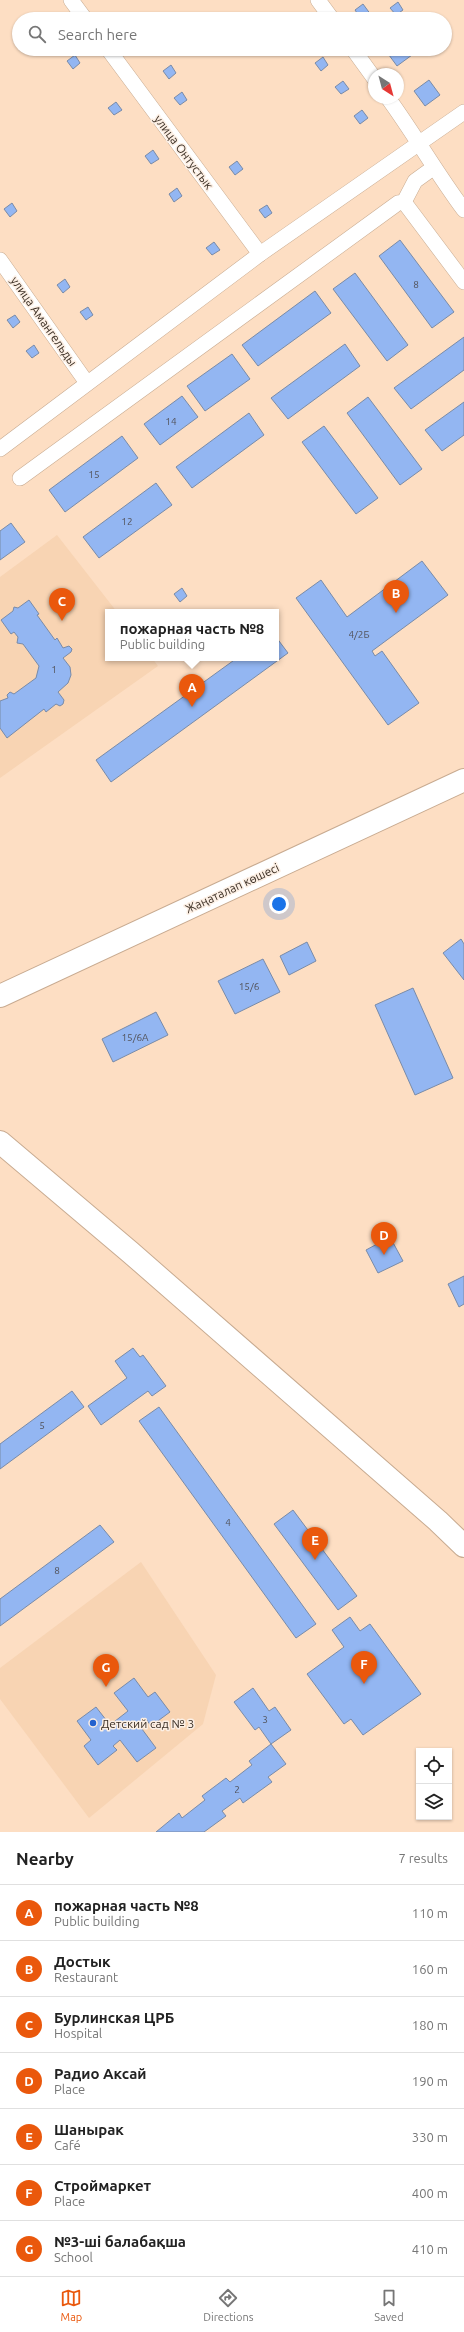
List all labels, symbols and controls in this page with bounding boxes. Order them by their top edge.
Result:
search box [12,12,452,56]
icon: search [26,23,48,45]
text: Search here [58,26,137,43]
north arrow [368,68,404,104]
street label: улица Онтустык [152,112,216,192]
street label: улица Амангельды [8,274,80,368]
house number: 8 [413,279,419,290]
house number: 14 [165,416,177,427]
house number: 15 [88,469,100,480]
house number: 12 [121,516,133,527]
pin: B [383,580,409,613]
pin: C [49,588,75,621]
popup [105,609,279,661]
text: пожарная часть №8 [120,620,264,637]
house number: 4/2Б [348,629,370,640]
text: Public building [120,637,205,651]
house number: 1 [51,664,57,675]
pin: A [179,674,205,707]
street label: Жаңаталап көшесі [183,861,281,915]
your location [269,894,289,914]
house number: 15/6 [239,981,260,992]
house number: 15/6А [121,1032,149,1043]
pin: D [371,1222,397,1255]
house number: 5 [39,1420,45,1431]
house number: 4 [225,1517,231,1528]
pin: E [302,1527,328,1560]
house number: 8 [54,1565,60,1576]
pin: F [351,1651,377,1684]
pin: G [93,1654,119,1687]
house number: 3 [262,1714,268,1725]
place label: Детский сад № 3 [101,1717,194,1730]
marker: Детский сад № 3 [88,1718,98,1728]
map controls [416,1748,452,1820]
button: locate [416,1748,452,1784]
house number: 2 [234,1784,240,1795]
button: layers [416,1784,452,1820]
text: Nearby [16,1849,74,1868]
text: 7 results [398,1851,448,1865]
text: пожарная часть №8 [54,1897,199,1914]
text: A [24,1906,34,1920]
text: 110 m [412,1906,448,1920]
text: Public building [54,1914,140,1928]
text: Достык [54,1953,110,1970]
text: B [25,1962,33,1976]
text: 160 m [412,1962,448,1976]
text: Restaurant [54,1970,118,1984]
text: Бурлинская ЦРБ [54,2009,174,2026]
text: C [25,2018,33,2032]
text: 180 m [412,2018,448,2032]
text: Hospital [54,2026,102,2040]
text: Радио Аксай [54,2065,146,2082]
text: D [24,2074,34,2088]
text: 190 m [412,2074,448,2088]
text: Place [54,2082,85,2096]
text: Шанырак [54,2121,124,2138]
text: E [25,2130,33,2144]
text: 330 m [412,2130,448,2144]
text: Café [54,2138,81,2152]
text: Строймаркет [54,2177,151,2194]
text: F [25,2186,33,2200]
text: 400 m [412,2186,448,2200]
text: Place [54,2194,85,2208]
text: №3-ші балабақша [54,2233,186,2250]
text: G [25,2242,34,2256]
text: 410 m [412,2242,448,2256]
text: School [54,2250,93,2264]
tab: Map [60,2287,82,2323]
tab: Directions [203,2287,254,2323]
tab: Saved [374,2287,404,2323]

